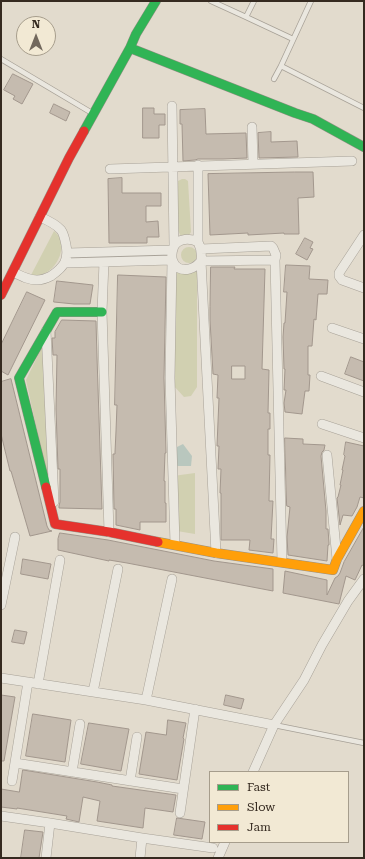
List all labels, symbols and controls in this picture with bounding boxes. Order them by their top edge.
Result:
north arrow [16,16,56,56]
text: N [32,18,40,31]
legend [209,771,349,843]
text: Fast [247,780,270,794]
text: Slow [247,800,275,814]
text: Jam [247,820,271,834]

